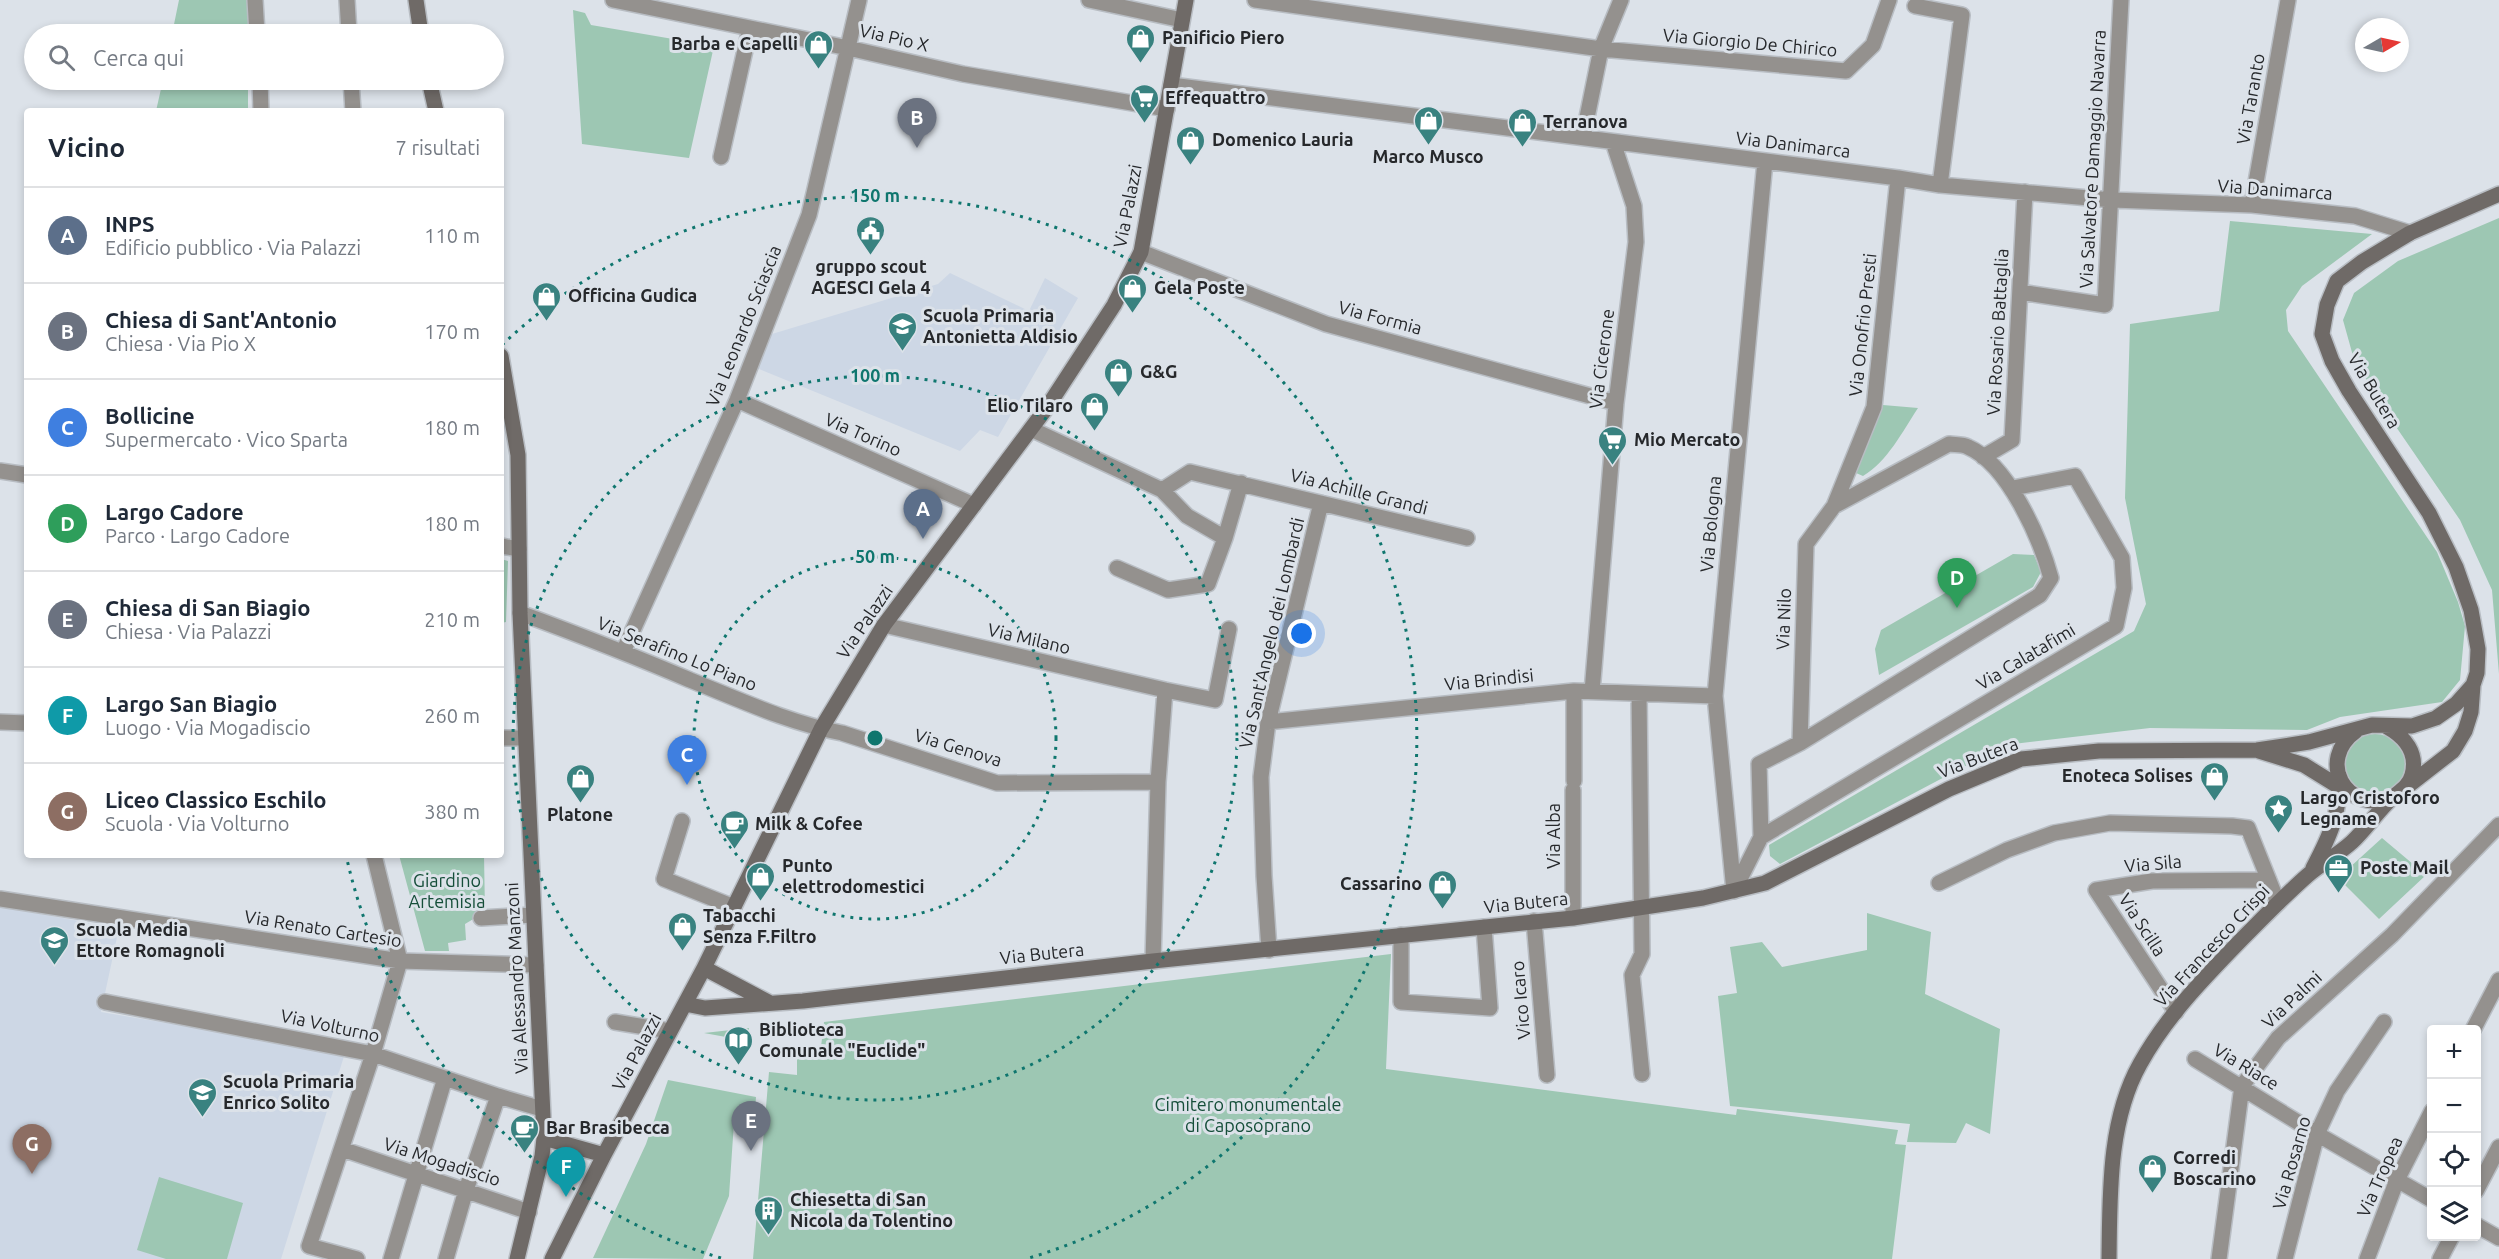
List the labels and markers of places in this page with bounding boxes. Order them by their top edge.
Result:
shop icon: Panificio Piero [1125,22,1157,64]
place label: Panificio Piero [1162,27,1285,47]
shop icon: Barba e Capelli [803,28,835,70]
place label: Barba e Capelli [671,33,798,53]
supermarket icon: Effequattro [1128,82,1160,124]
place label: Effequattro [1165,87,1266,107]
pin: B [898,98,936,148]
shop icon: Marco Musco [1412,104,1444,146]
shop icon: Terranova [1506,106,1538,148]
place label: Terranova [1543,111,1628,131]
shop icon: Domenico Lauria [1175,124,1207,166]
place label: Domenico Lauria [1212,129,1354,149]
place label: Marco Musco [1372,146,1484,166]
public building icon: gruppo scout AGESCI Gela 4 [855,214,887,256]
place label: gruppo scout AGESCI Gela 4 [811,256,931,297]
shop icon: Gela Poste [1117,272,1149,314]
place label: Gela Poste [1154,277,1245,297]
shop icon: Officina Gudica [531,280,563,322]
place label: Officina Gudica [568,285,697,305]
place label: Scuola Primaria Antonietta Aldisio [923,305,1078,346]
school or university icon: Scuola Primaria Antonietta Aldisio [886,310,918,352]
shop icon: G&G [1103,356,1135,398]
place label: G&G [1140,361,1177,381]
shop icon: Elio Tilaro [1078,390,1110,432]
place label: Elio Tilaro [987,395,1073,415]
supermarket icon: Mio Mercato [1597,424,1629,466]
place label: Mio Mercato [1634,429,1740,449]
pin: A [904,490,942,539]
pin: D [1938,558,1976,608]
centre of rings [865,728,885,748]
pin: C [668,736,706,785]
shop icon: Enoteca Solises [2198,760,2230,802]
shop icon: Platone [564,762,596,804]
place label: Enoteca Solises [2062,765,2193,785]
place label: Largo Cristoforo Legname [2300,787,2440,828]
place icon: Largo Cristoforo Legname [2263,792,2295,834]
place label: Platone [547,804,613,824]
cafe icon: Milk & Cofee [718,808,750,850]
place label: Milk & Cofee [755,813,863,833]
office icon: Poste Mail [2323,852,2355,894]
place label: Punto elettrodomestici [782,855,924,896]
place label: Poste Mail [2360,857,2449,877]
shop icon: Punto elettrodomestici [745,860,777,902]
shop icon: Cassarino [1427,868,1459,910]
place label: Cassarino [1340,873,1422,893]
place label: Tabacchi Senza F.Filtro [703,905,817,946]
shop icon: Tabacchi Senza F.Filtro [666,910,698,952]
place label: Scuola Media Ettore Romagnoli [76,919,225,960]
school or university icon: Scuola Media Ettore Romagnoli [39,924,71,966]
place label: Biblioteca Comunale "Euclide" [759,1019,925,1060]
library icon: Biblioteca Comunale "Euclide" [722,1024,754,1066]
place label: Scuola Primaria Enrico Solito [223,1071,354,1112]
school or university icon: Scuola Primaria Enrico Solito [186,1076,218,1118]
pin: E [732,1102,771,1151]
cafe icon: Bar Brasibecca [509,1112,541,1154]
place label: Bar Brasibecca [546,1117,670,1137]
pin: G [12,1124,51,1174]
place label: Corredi Boscarino [2173,1147,2256,1188]
pin: F [546,1148,586,1197]
shop icon: Corredi Boscarino [2136,1152,2168,1194]
place label: Chiesetta di San Nicola da Tolentino [790,1189,953,1230]
building icon: Chiesetta di San Nicola da Tolentino [753,1194,785,1236]

